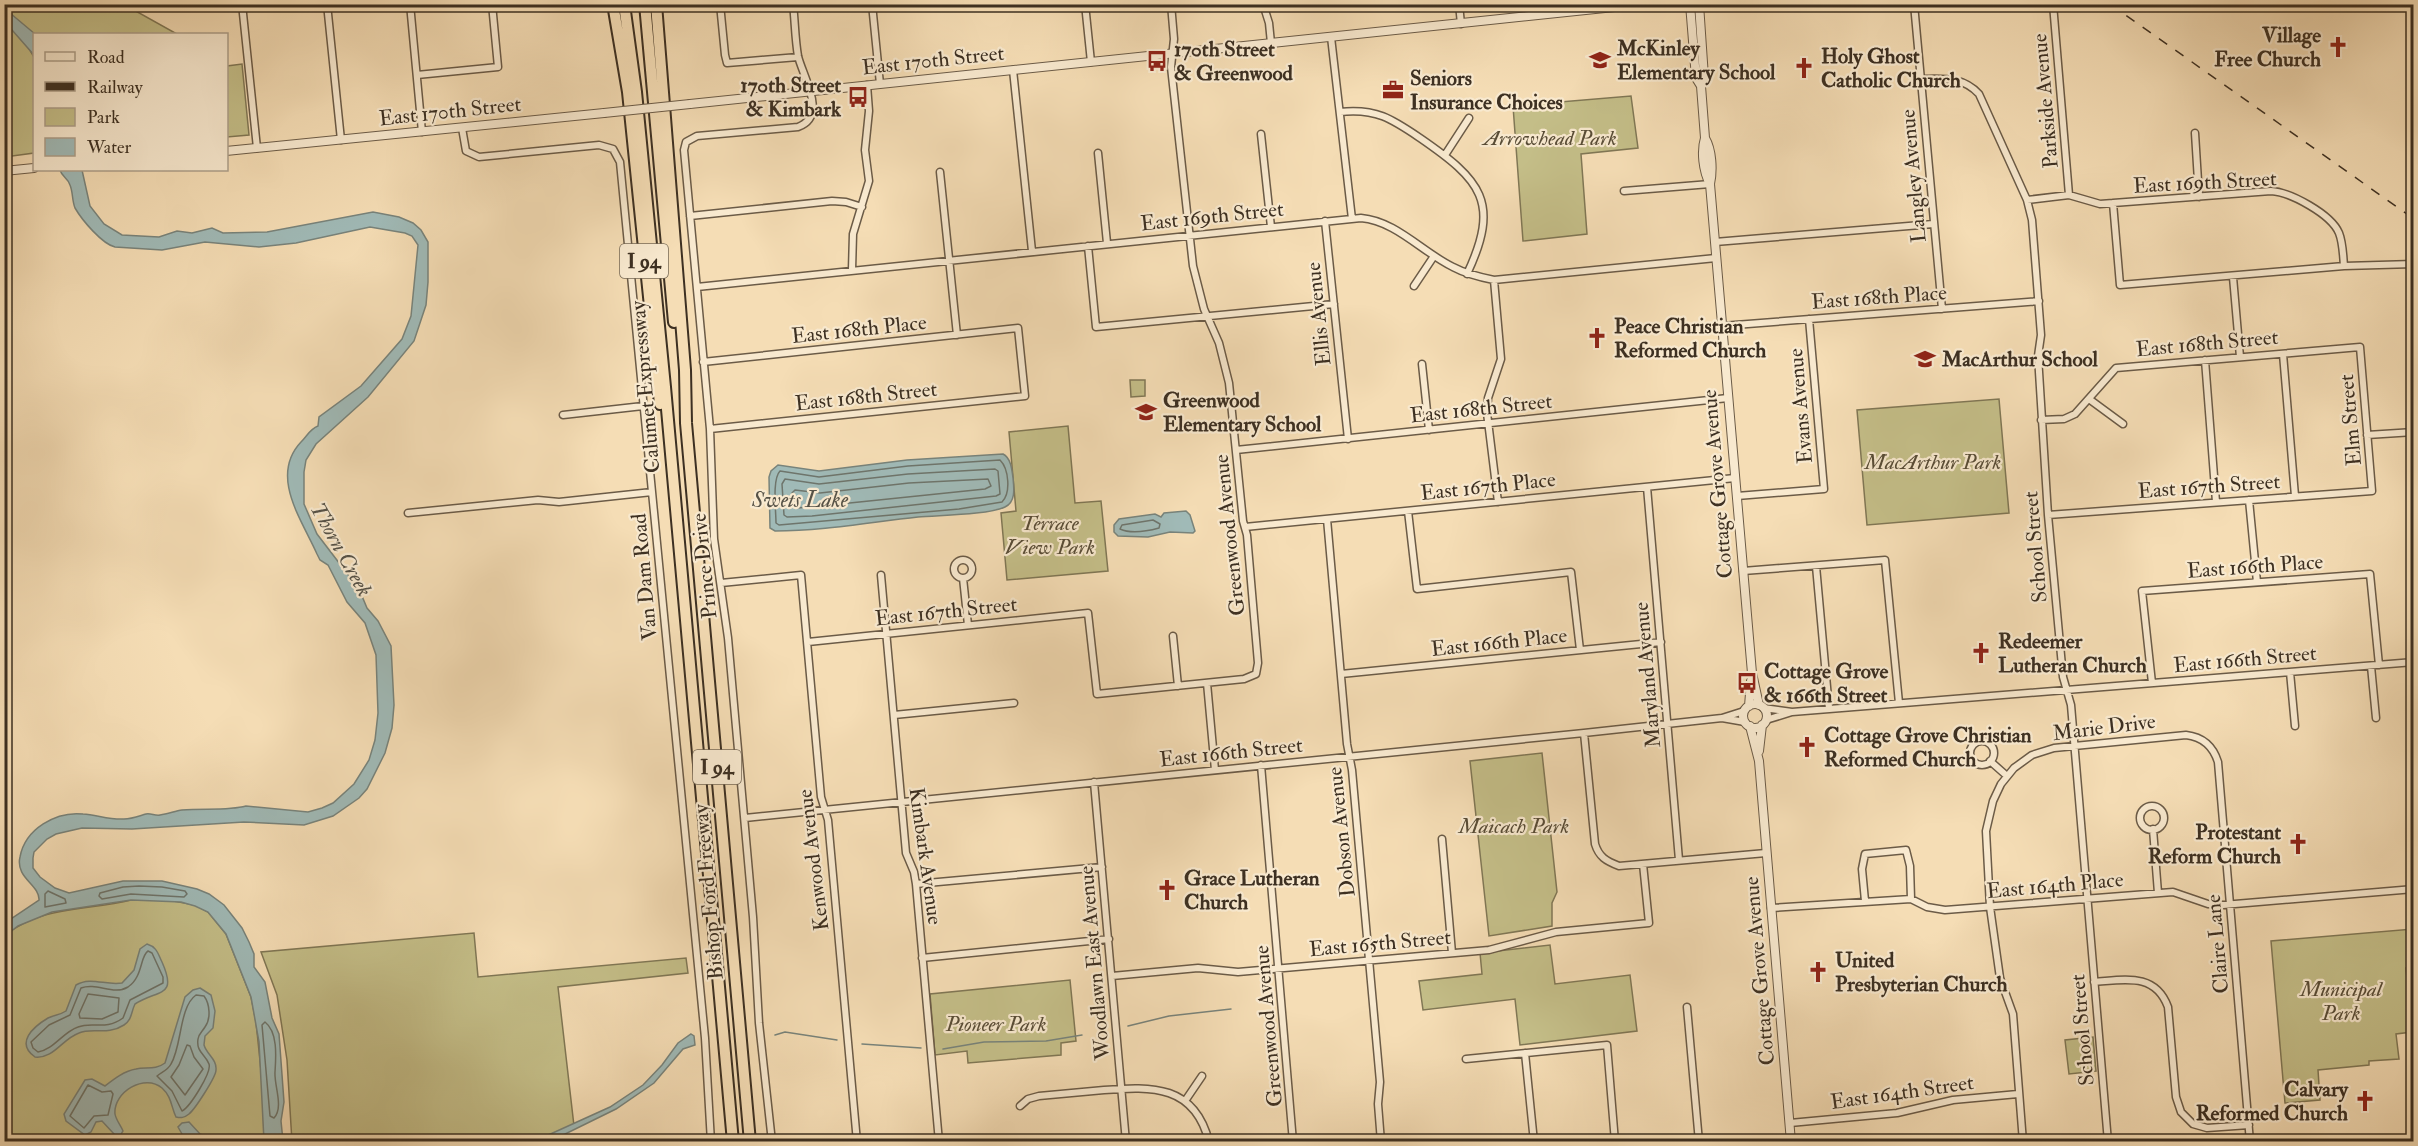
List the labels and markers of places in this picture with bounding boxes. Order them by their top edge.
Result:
place label: Village Free Church [2214,22,2321,73]
place label: McKinley Elementary School [1616,35,1776,86]
church icon: Village Free Church [2326,35,2350,59]
place label: 170th Street & Greenwood [1174,36,1294,87]
place label: Holy Ghost Catholic Church [1821,43,1961,94]
school or university icon: McKinley Elementary School [1588,48,1612,72]
bus stop icon: 170th Street & Greenwood [1145,49,1169,73]
church icon: Holy Ghost Catholic Church [1792,56,1816,80]
place label: Seniors Insurance Choices [1410,65,1563,116]
place label: 170th Street & Kimbark [740,72,842,123]
office icon: Seniors Insurance Choices [1381,78,1405,102]
bus stop icon: 170th Street & Kimbark [846,85,870,109]
place label: Peace Christian Reformed Church [1614,313,1766,364]
church icon: Peace Christian Reformed Church [1585,326,1609,350]
place label: MacArthur School [1941,346,2099,373]
school or university icon: MacArthur School [1913,347,1937,371]
place label: Greenwood Elementary School [1163,387,1322,438]
school or university icon: Greenwood Elementary School [1134,400,1158,424]
place label: Redeemer Lutheran Church [1998,628,2147,679]
church icon: Redeemer Lutheran Church [1969,641,1993,665]
place label: Cottage Grove & 166th Street [1764,658,1888,709]
bus stop icon: Cottage Grove & 166th Street [1735,671,1759,695]
place label: Cottage Grove Christian Reformed Church [1824,722,2032,773]
church icon: Cottage Grove Christian Reformed Church [1795,735,1819,759]
place label: Protestant Reform Church [2148,819,2281,870]
church icon: Protestant Reform Church [2286,832,2310,856]
place label: Grace Lutheran Church [1184,865,1320,916]
church icon: Grace Lutheran Church [1155,878,1179,902]
place label: United Presbyterian Church [1835,947,2007,998]
church icon: United Presbyterian Church [1806,960,1830,984]
place label: Calvary Reformed Church [2196,1076,2349,1127]
church icon: Calvary Reformed Church [2353,1089,2377,1113]

